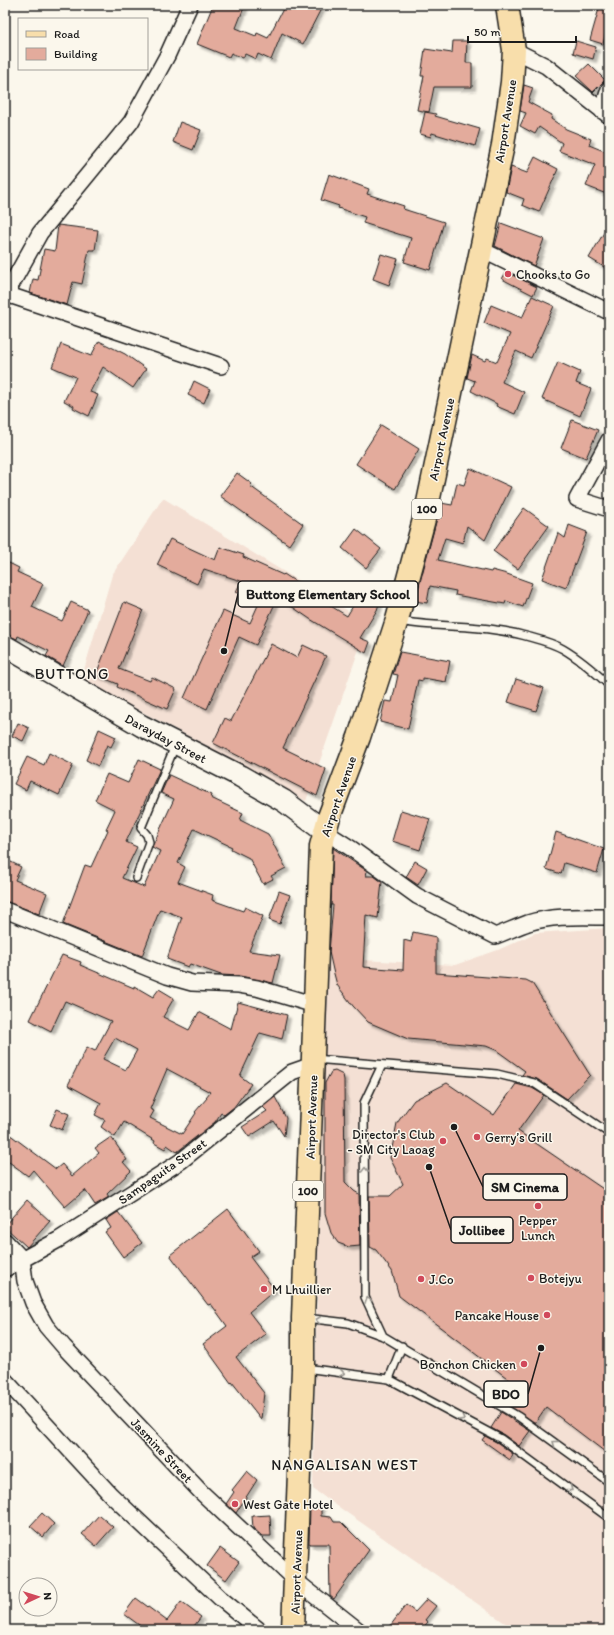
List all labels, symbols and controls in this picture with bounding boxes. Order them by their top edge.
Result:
legend [18,18,148,70]
scale bar [468,18,576,44]
text: 50 m [474,25,500,39]
text: Road [54,27,80,41]
text: Building [54,47,98,61]
street label: Airport Avenue [492,78,519,164]
place label: Chooks to Go [516,267,590,282]
marker: Chooks to Go [503,269,513,279]
street label: Airport Avenue [425,396,458,482]
road number: 100 [412,499,442,519]
callout: Buttong Elementary School [238,581,418,607]
text: Buttong Elementary School [246,586,411,603]
district label: BUTTONG [35,665,109,683]
street label: Darayday Street [122,711,209,766]
street label: Airport Avenue [318,754,359,838]
street label: Airport Avenue [303,1075,320,1159]
place label: Director's Club - SM City Laoag [348,1127,435,1157]
place label: Gerry’s Grill [485,1130,552,1145]
marker: Gerry’s Grill [472,1132,482,1142]
street label: Sampaguita Street [115,1135,209,1207]
marker: Director's Club - SM City Laoag [438,1136,448,1146]
one-way arrow [361,1167,369,1173]
callout: SM Cinema [483,1174,567,1200]
text: SM Cinema [491,1179,560,1196]
road number: 100 [293,1181,323,1201]
marker: Pepper Lunch [533,1201,543,1211]
place label: Pepper Lunch [519,1213,558,1243]
callout: Jollibee [451,1217,513,1243]
text: Jollibee [458,1222,505,1239]
place label: Botejyu [539,1271,582,1286]
place label: J.Co [429,1272,454,1287]
marker: Botejyu [526,1273,536,1283]
marker: J.Co [416,1274,426,1284]
place label: M Lhuillier [272,1282,332,1297]
marker: M Lhuillier [259,1284,269,1294]
one-way arrow [364,1296,372,1303]
place label: Pancake House [455,1308,539,1323]
marker: Pancake House [542,1310,552,1320]
one-way arrow [315,1315,321,1324]
place label: Bonchon Chicken [420,1357,516,1372]
marker: Bonchon Chicken [519,1359,529,1369]
one-way arrow [339,1368,345,1377]
callout: BDO [484,1381,528,1407]
text: BDO [492,1386,520,1403]
one-way arrow [457,1413,465,1421]
street label: Jasmine Street [128,1415,196,1486]
one-way arrow [552,1441,559,1448]
district label: NANGALISAN WEST [271,1456,419,1474]
one-way arrow [565,1485,572,1492]
place label: West Gate Hotel [243,1497,334,1512]
marker: West Gate Hotel [230,1499,240,1509]
street label: Airport Avenue [288,1530,305,1614]
north arrow [18,1577,58,1617]
text: N [41,1592,54,1601]

